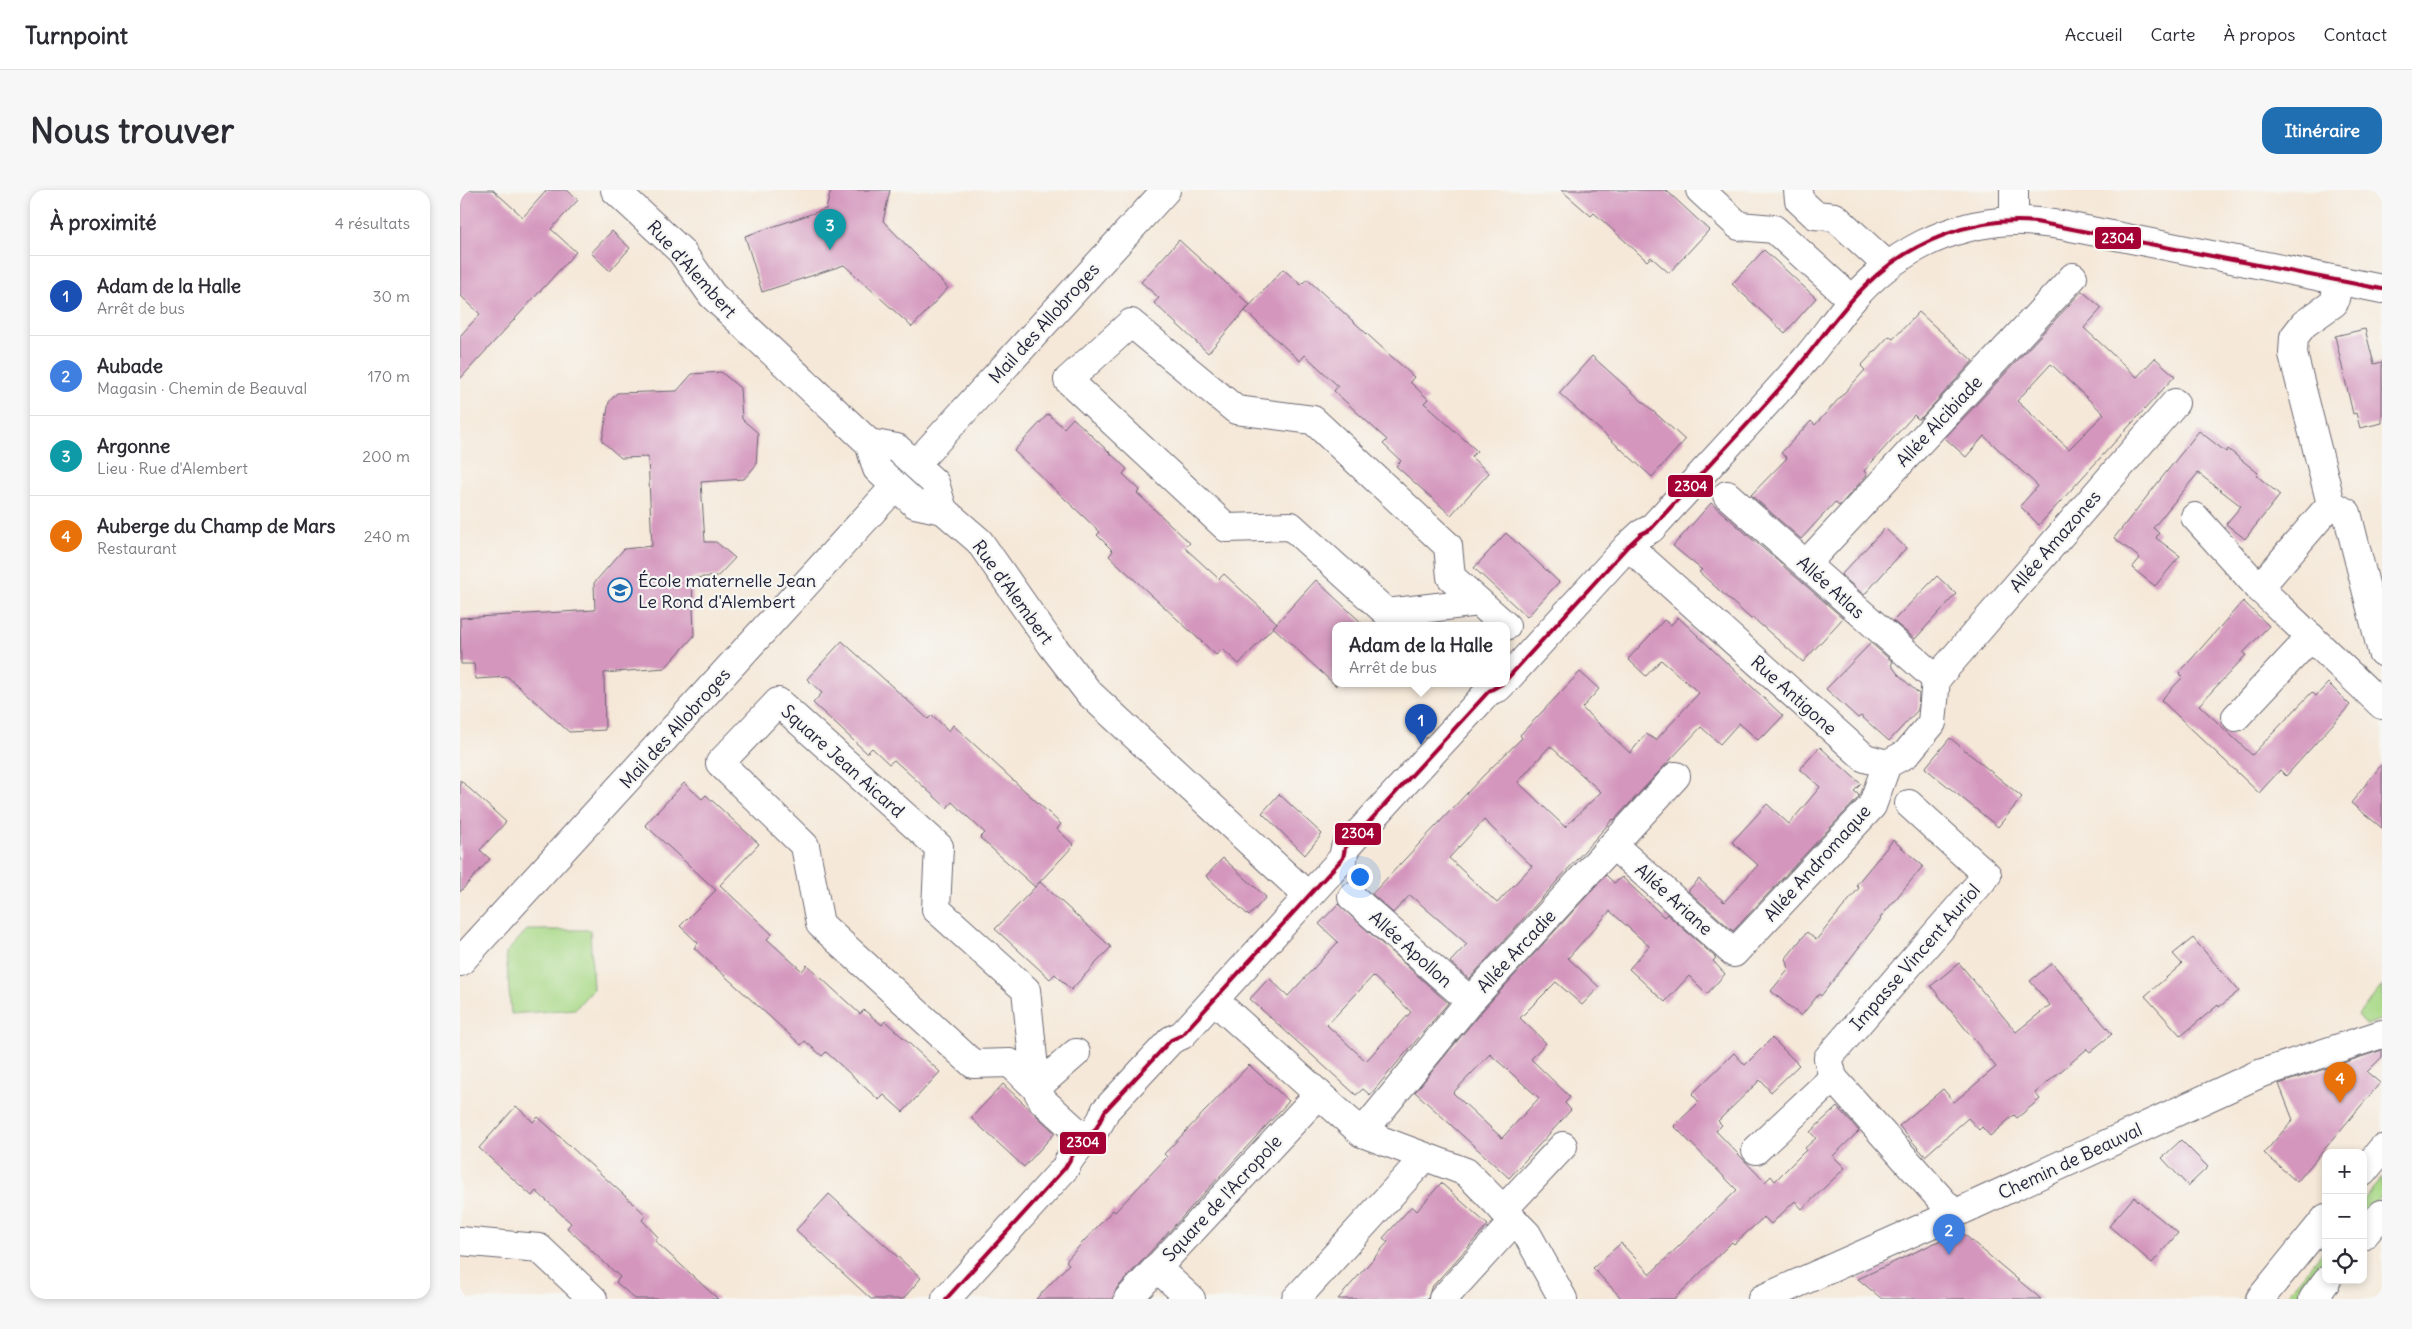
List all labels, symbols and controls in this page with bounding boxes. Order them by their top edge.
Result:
text: Turnpoint [25,20,128,50]
text: Accueil [2065,23,2123,46]
text: Carte [2151,23,2196,46]
text: À propos [2224,23,2295,46]
text: Contact [2323,23,2387,46]
button: Itinéraire [2262,107,2382,154]
text: Nous trouver [30,108,234,152]
text: À proximité [50,209,157,236]
pin: 3 [814,209,846,250]
text: 4 résultats [335,213,410,233]
street label: Rue d'Alembert [642,216,742,322]
line badge: 2304 [2094,226,2142,250]
text: 2304 [2102,229,2134,247]
street label: Mail des Allobroges [984,258,1104,388]
text: Adam de la Halle [97,274,241,298]
text: 1 [63,286,69,306]
text: 30 m [373,286,410,306]
text: Arrêt de bus [97,298,185,318]
text: Aubade [97,354,163,378]
text: 2 [62,366,70,386]
text: 170 m [367,366,410,386]
street label: Allée Alcibiade [1891,371,1987,471]
text: Magasin · Chemin de Beauval [97,378,307,398]
text: Argonne [97,434,170,458]
text: 3 [61,446,71,466]
text: 200 m [362,446,410,466]
text: Lieu · Rue d'Alembert [97,458,248,478]
line badge: 2304 [1667,474,1714,498]
text: 2304 [1675,477,1707,495]
street label: Allée Amazones [2004,485,2106,597]
text: Auberge du Champ de Mars [97,514,335,538]
text: 4 [61,526,71,546]
text: 240 m [364,526,410,546]
street label: Rue d'Alembert [967,535,1059,649]
text: Restaurant [97,538,177,558]
street label: Allée Atlas [1792,551,1870,623]
place label: École maternelle Jean Le Rond d'Alembert [638,569,816,613]
school or university icon: École maternelle Jean Le Rond d'Alembert [607,577,633,603]
popup [1332,622,1510,687]
text: Adam de la Halle [1349,633,1493,657]
street label: Rue Antigone [1746,650,1842,740]
text: Arrêt de bus [1349,657,1437,677]
street label: Mail des Allobroges [615,663,735,793]
street label: Square Jean Aicard [777,700,910,823]
pin: 1 [1405,704,1437,745]
street label: Allée Andromaque [1759,800,1875,926]
line badge: 2304 [1334,822,1382,846]
text: 2304 [1342,824,1374,842]
street label: Allée Ariane [1630,858,1718,940]
your location [1347,864,1373,890]
street label: Impasse Vincent Auriol [1845,879,1985,1035]
street label: Allée Arcadie [1472,905,1560,997]
street label: Allée Apollon [1365,906,1457,992]
pin: 4 [2324,1062,2356,1103]
street label: Chemin de Beauval [1994,1118,2146,1204]
street label: Square de l'Acropole [1157,1130,1287,1266]
line badge: 2304 [1059,1131,1107,1155]
text: 2304 [1067,1133,1099,1151]
map controls [2322,1149,2367,1284]
button: + [2322,1149,2367,1194]
button: − [2322,1194,2367,1239]
pin: 2 [1933,1214,1965,1255]
button: locate [2322,1239,2367,1284]

